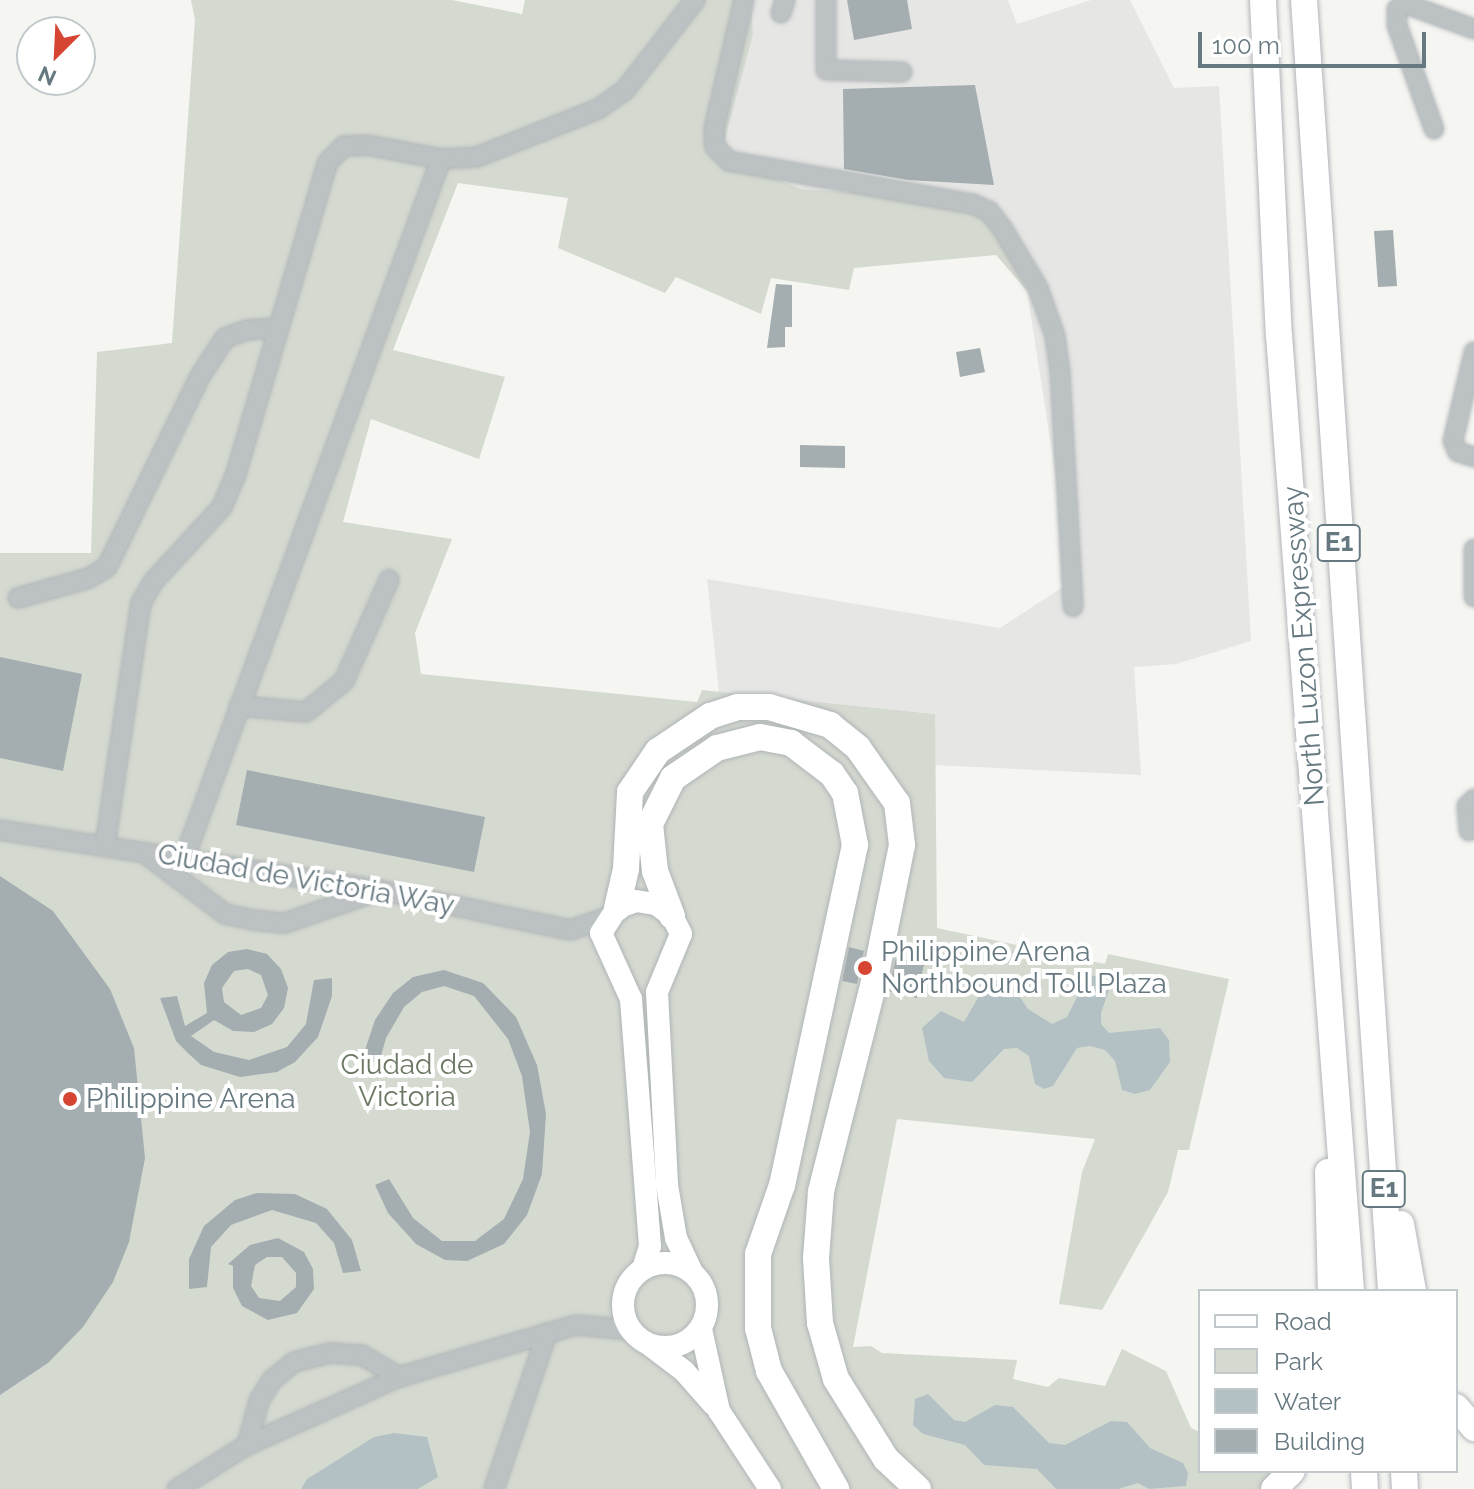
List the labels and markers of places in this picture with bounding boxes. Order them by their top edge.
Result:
place label: Philippine Arena Northbound Toll Plaza [881,935,1168,1001]
marker: Philippine Arena Northbound Toll Plaza [856,959,874,977]
place label: Philippine Arena [86,1082,296,1116]
marker: Philippine Arena [61,1090,79,1108]

